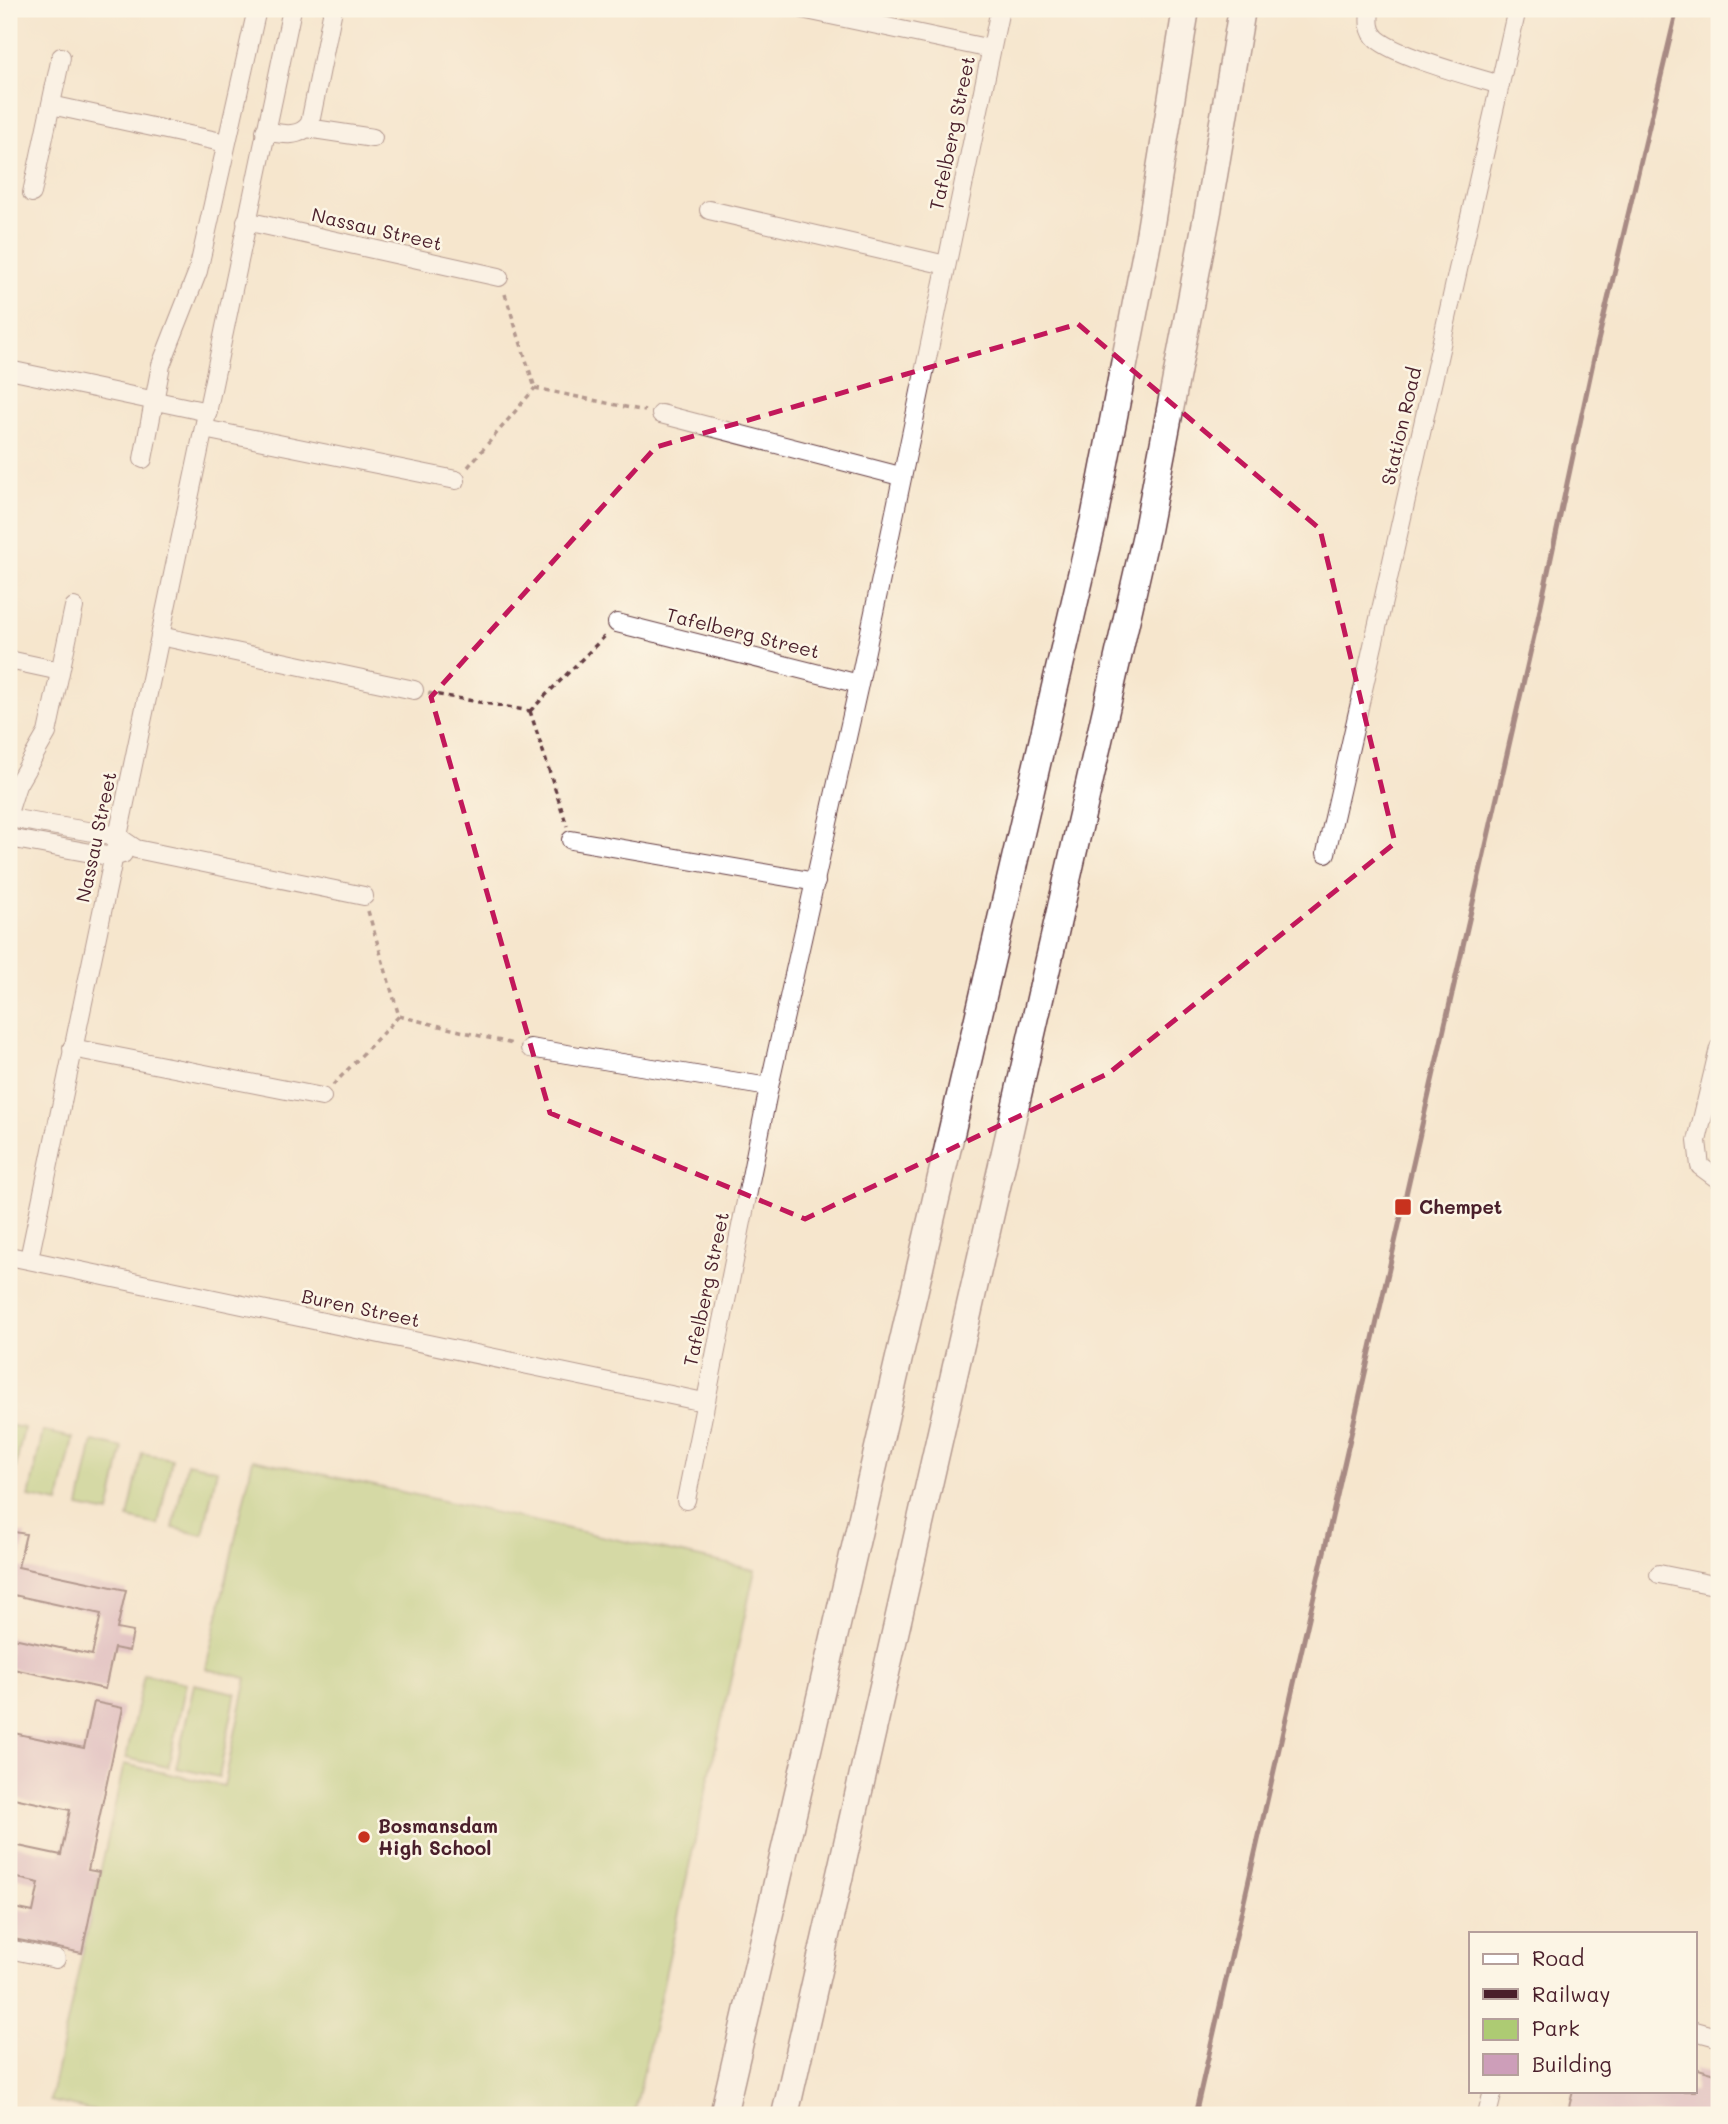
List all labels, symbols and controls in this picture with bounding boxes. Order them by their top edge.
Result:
street label: Tafelberg Street [923,53,980,212]
street label: Nassau Street [309,201,445,256]
street label: Station Road [1375,364,1426,487]
street label: Tafelberg Street [664,601,822,664]
street label: Nassau Street [69,769,122,905]
place label: Chempet [1419,1194,1502,1219]
marker: Chempet [1393,1197,1413,1217]
street label: Tafelberg Street [677,1209,734,1368]
street label: Buren Street [300,1283,423,1332]
place label: Bosmansdam High School [378,1813,498,1860]
marker: Bosmansdam High School [356,1829,372,1845]
legend [1469,1932,1696,2092]
text: Road [1532,1944,1584,1971]
text: Railway [1532,1980,1611,2007]
text: Park [1532,2014,1580,2041]
text: Building [1532,2050,1612,2077]

